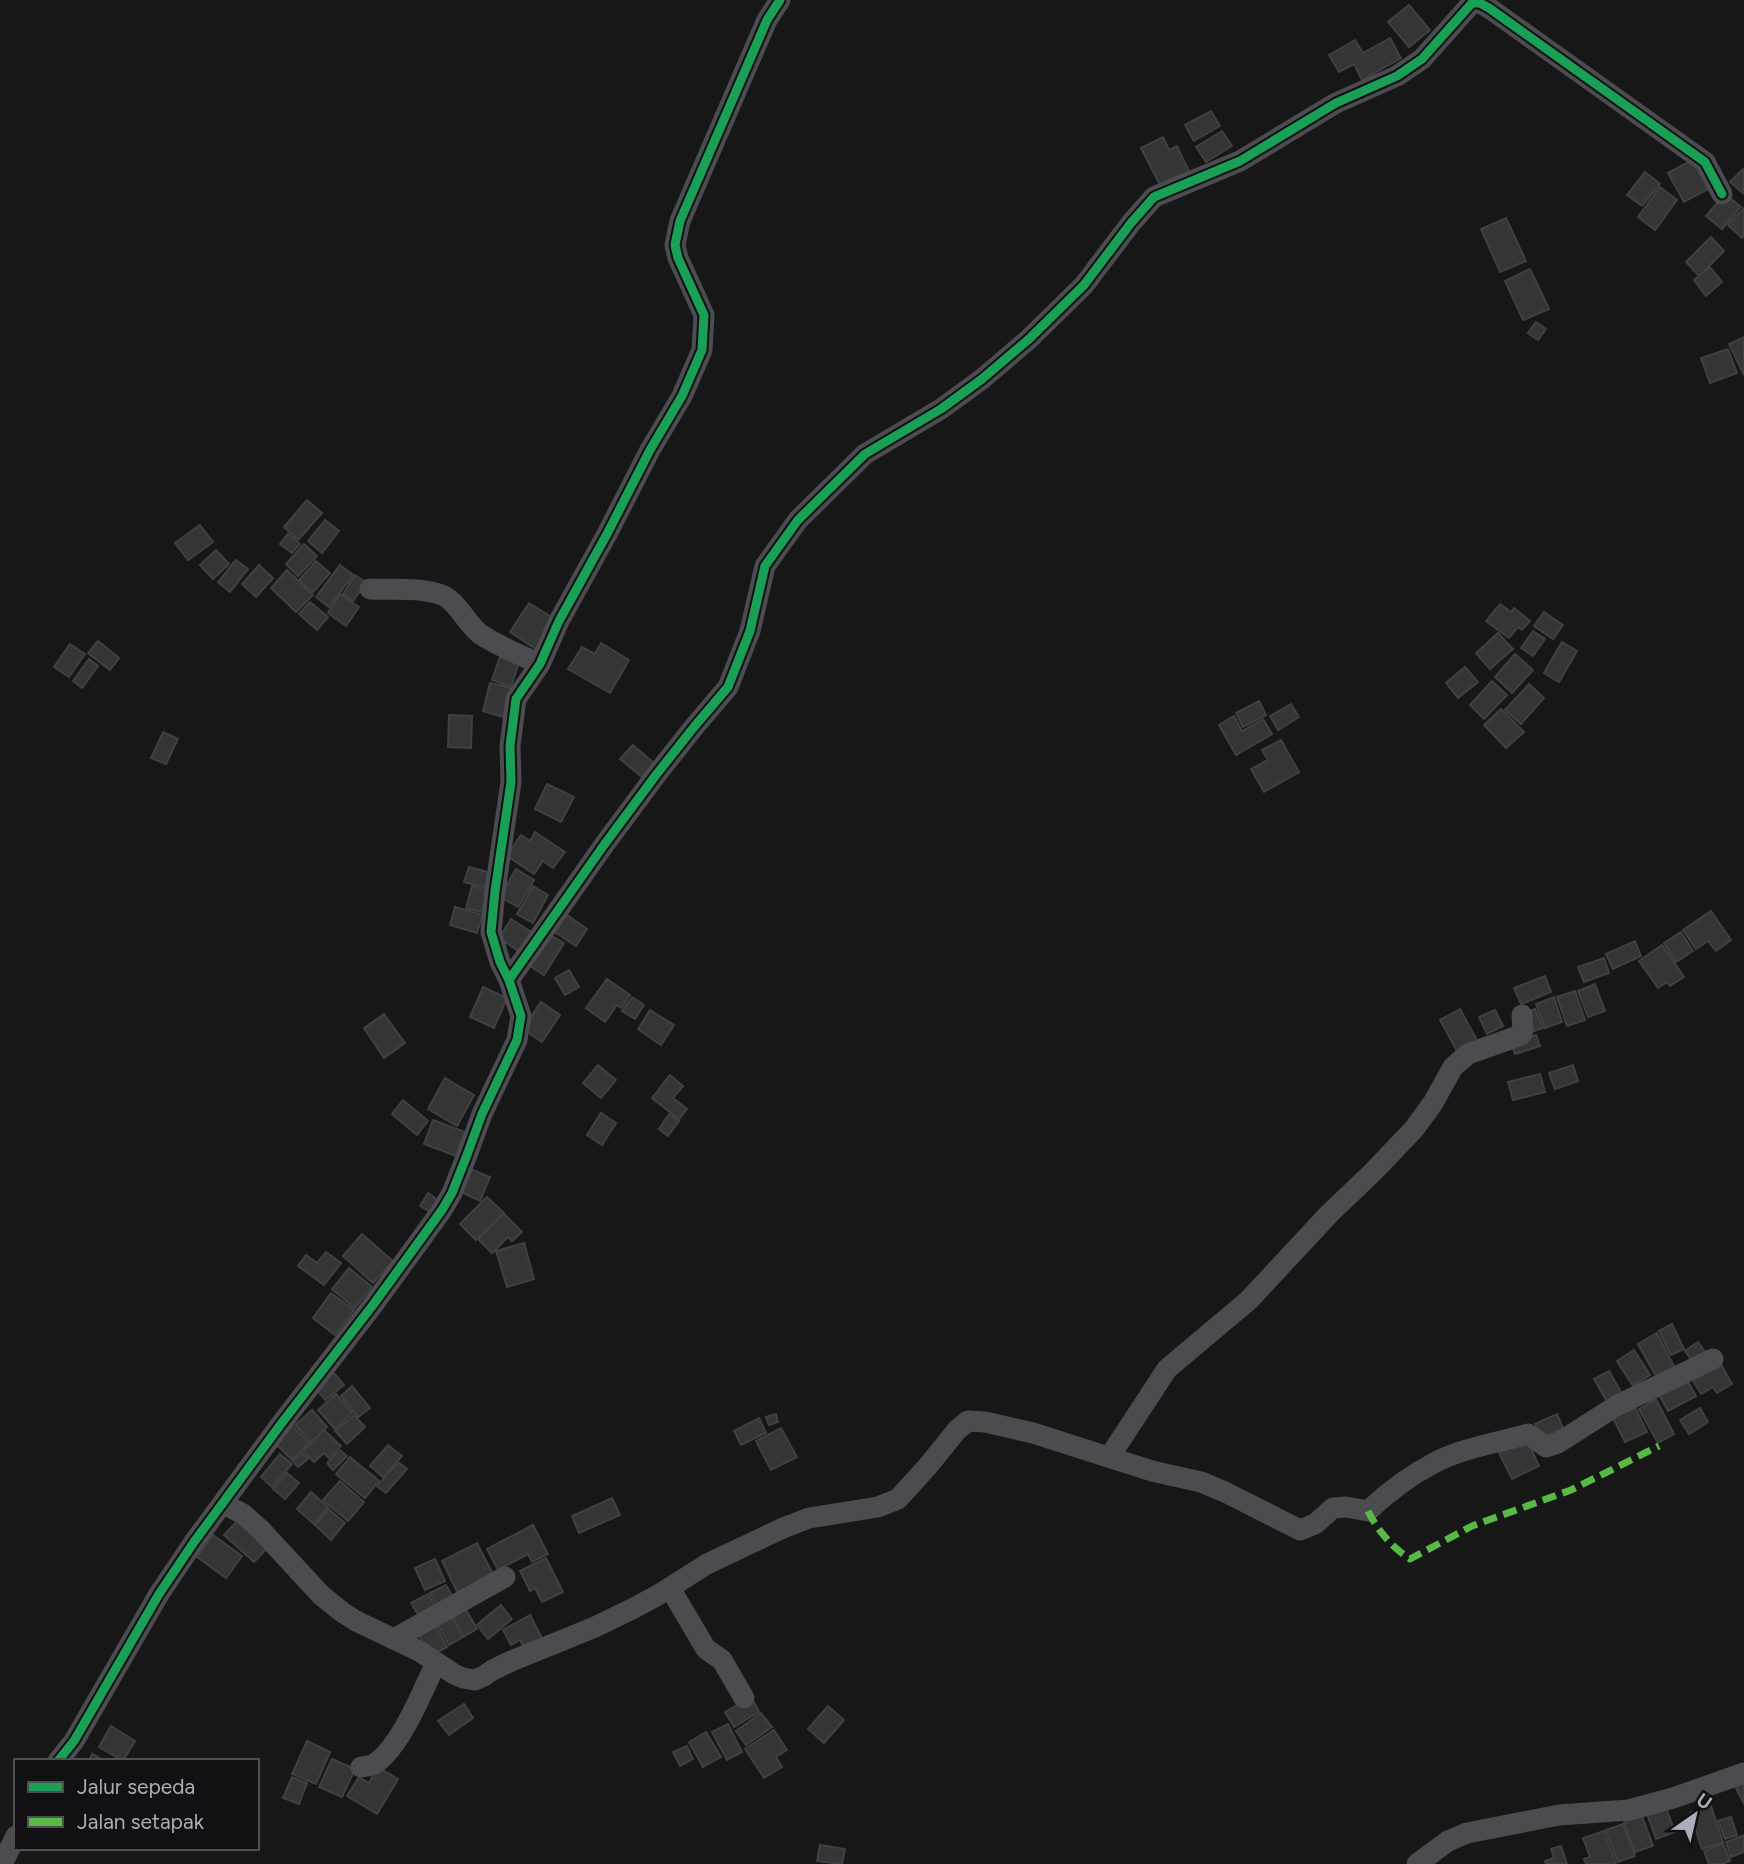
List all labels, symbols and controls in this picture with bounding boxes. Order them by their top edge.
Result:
legend [14,1759,259,1850]
text: Jalur sepeda [77,1774,195,1799]
north arrow [1660,1780,1730,1850]
text: U [1692,1788,1716,1815]
text: Jalan setapak [77,1809,205,1834]

